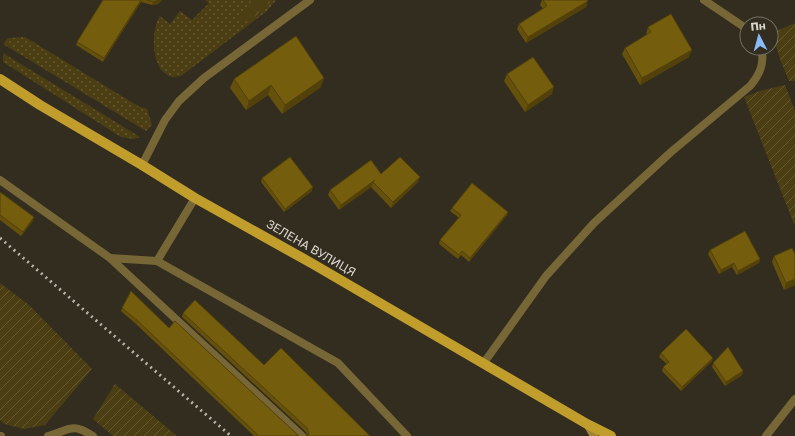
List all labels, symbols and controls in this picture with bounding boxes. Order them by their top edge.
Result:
north arrow [739,16,779,56]
text: Пн [750,18,766,33]
street label: ЗЕЛЕНА ВУЛИЦЯ [264,216,359,279]

